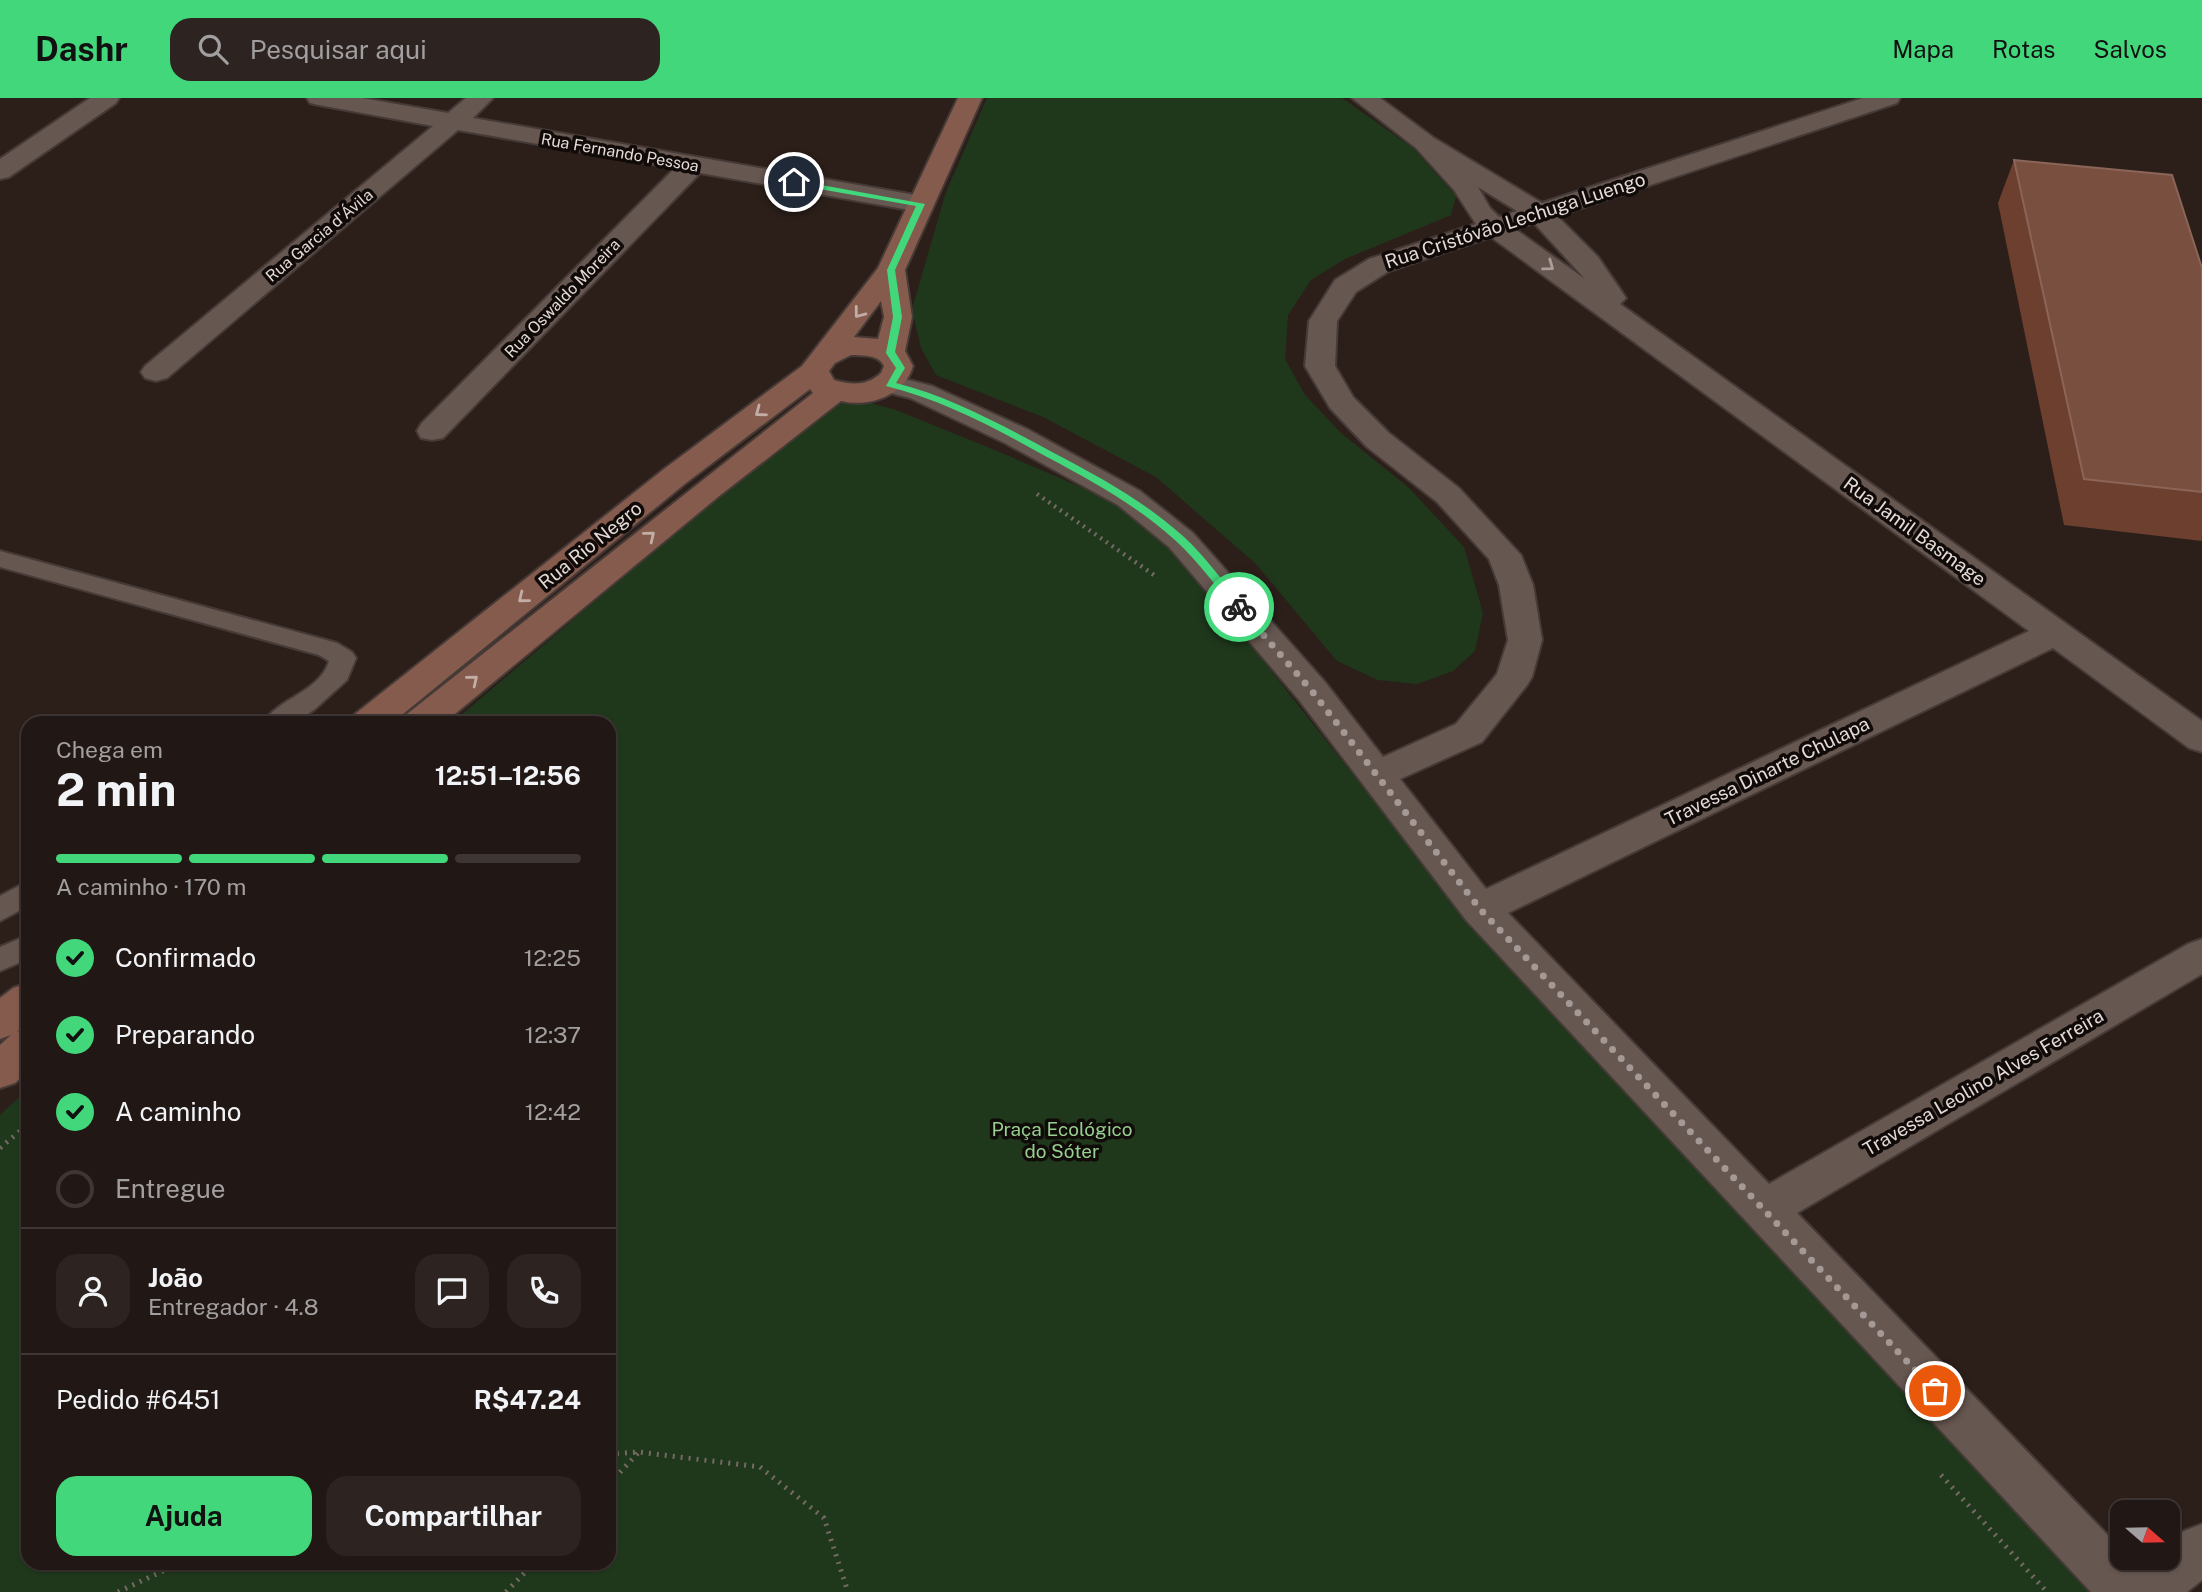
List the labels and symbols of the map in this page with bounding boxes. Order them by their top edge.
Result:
street label: Rua Fernando Pessoa [539,129,700,176]
pin [764,152,824,212]
street label: Rua Cristóvão Lechuga Luengo [1382,167,1648,273]
street label: Rua Garcia d'Ávila [261,184,377,286]
street label: Rua Oswaldo Moreira [501,235,624,362]
one-way arrow [1541,257,1554,270]
one-way arrow [854,305,867,317]
one-way arrow [755,404,768,417]
street label: Rua Jamil Basmage [1840,472,1990,590]
street label: Rua Rio Negro [534,497,646,593]
one-way arrow [642,532,654,545]
courier [1204,572,1274,642]
one-way arrow [519,590,532,602]
one-way arrow [466,675,478,688]
street label: Travessa Dinarte Chulapa [1661,712,1873,830]
street label: Travessa Leolino Alves Ferreira [1859,1004,2107,1160]
park label: Praça Ecológico do Sóter [991,1118,1133,1162]
pin [1905,1361,1965,1421]
north arrow [2110,1500,2180,1570]

